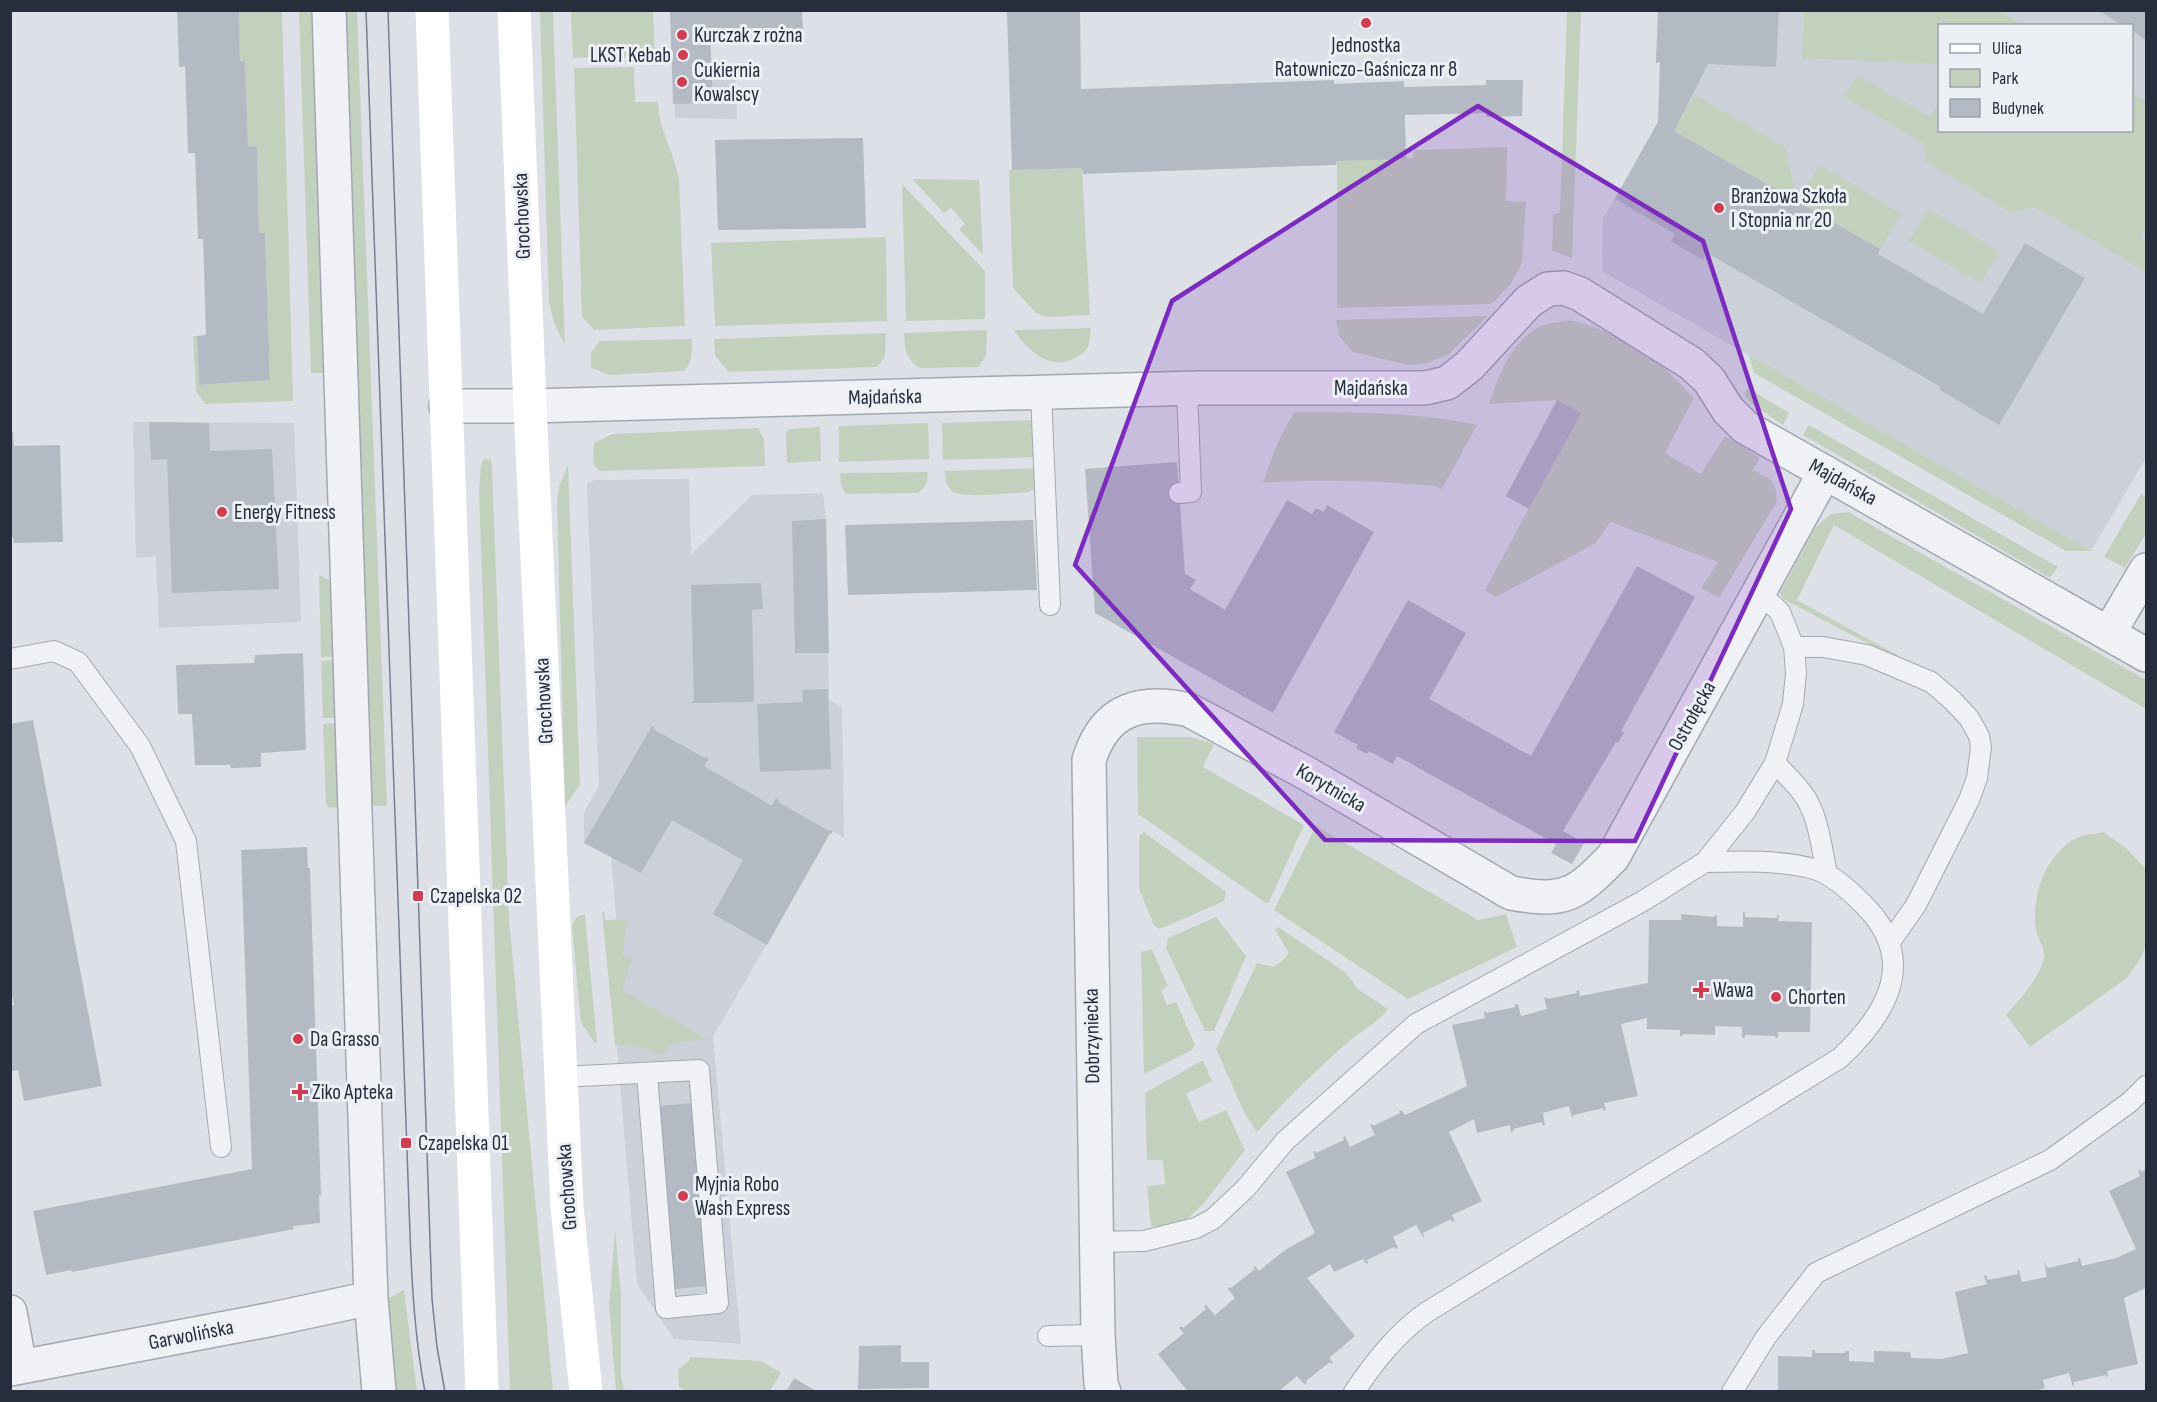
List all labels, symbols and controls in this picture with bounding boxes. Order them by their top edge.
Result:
marker: Jednostka Ratowniczo-Gaśnicza nr 8 [1359,16,1373,30]
place label: Kurczak z rożna [694,23,803,48]
legend [1938,24,2133,132]
marker: Kurczak z rożna [675,28,689,42]
place label: Jednostka Ratowniczo-Gaśnicza nr 8 [1275,33,1457,82]
text: Ulica [1992,38,2022,59]
place label: LKST Kebab [590,43,671,68]
marker: LKST Kebab [676,48,690,62]
place label: Cukiernia Kowalscy [694,58,760,107]
text: Park [1992,68,2018,89]
marker: Cukiernia Kowalscy [675,75,689,89]
text: Budynek [1992,98,2044,119]
street label: Grochowska [508,172,536,260]
place label: Branżowa Szkoła I Stopnia nr 20 [1731,184,1847,233]
marker: Branżowa Szkoła I Stopnia nr 20 [1712,201,1726,215]
street label: Majdańska [1334,376,1408,401]
street label: Majdańska [848,384,922,410]
street label: Majdańska [1805,453,1881,511]
place label: Energy Fitness [234,500,336,525]
marker: Energy Fitness [215,505,229,519]
street label: Grochowska [529,657,559,745]
street label: Ostrołęcka [1663,677,1721,755]
street label: Korytnicka [1292,758,1370,818]
place label: Czapelska 02 [430,884,522,909]
marker: Czapelska 02 [411,889,425,903]
place label: Wawa [1713,978,1754,1003]
marker: Wawa [1694,983,1708,997]
place label: Chorten [1788,985,1846,1010]
street label: Dobrzyniecka [1079,988,1105,1084]
marker: Chorten [1769,990,1783,1004]
place label: Da Grasso [310,1027,379,1052]
marker: Da Grasso [291,1032,305,1046]
place label: Ziko Apteka [312,1080,393,1105]
marker: Ziko Apteka [293,1085,307,1099]
place label: Czapelska 01 [418,1131,509,1156]
marker: Czapelska 01 [399,1136,413,1150]
street label: Grochowska [552,1143,582,1231]
place label: Myjnia Robo Wash Express [695,1172,790,1221]
marker: Myjnia Robo Wash Express [676,1189,690,1203]
street label: Garwolińska [146,1315,236,1355]

